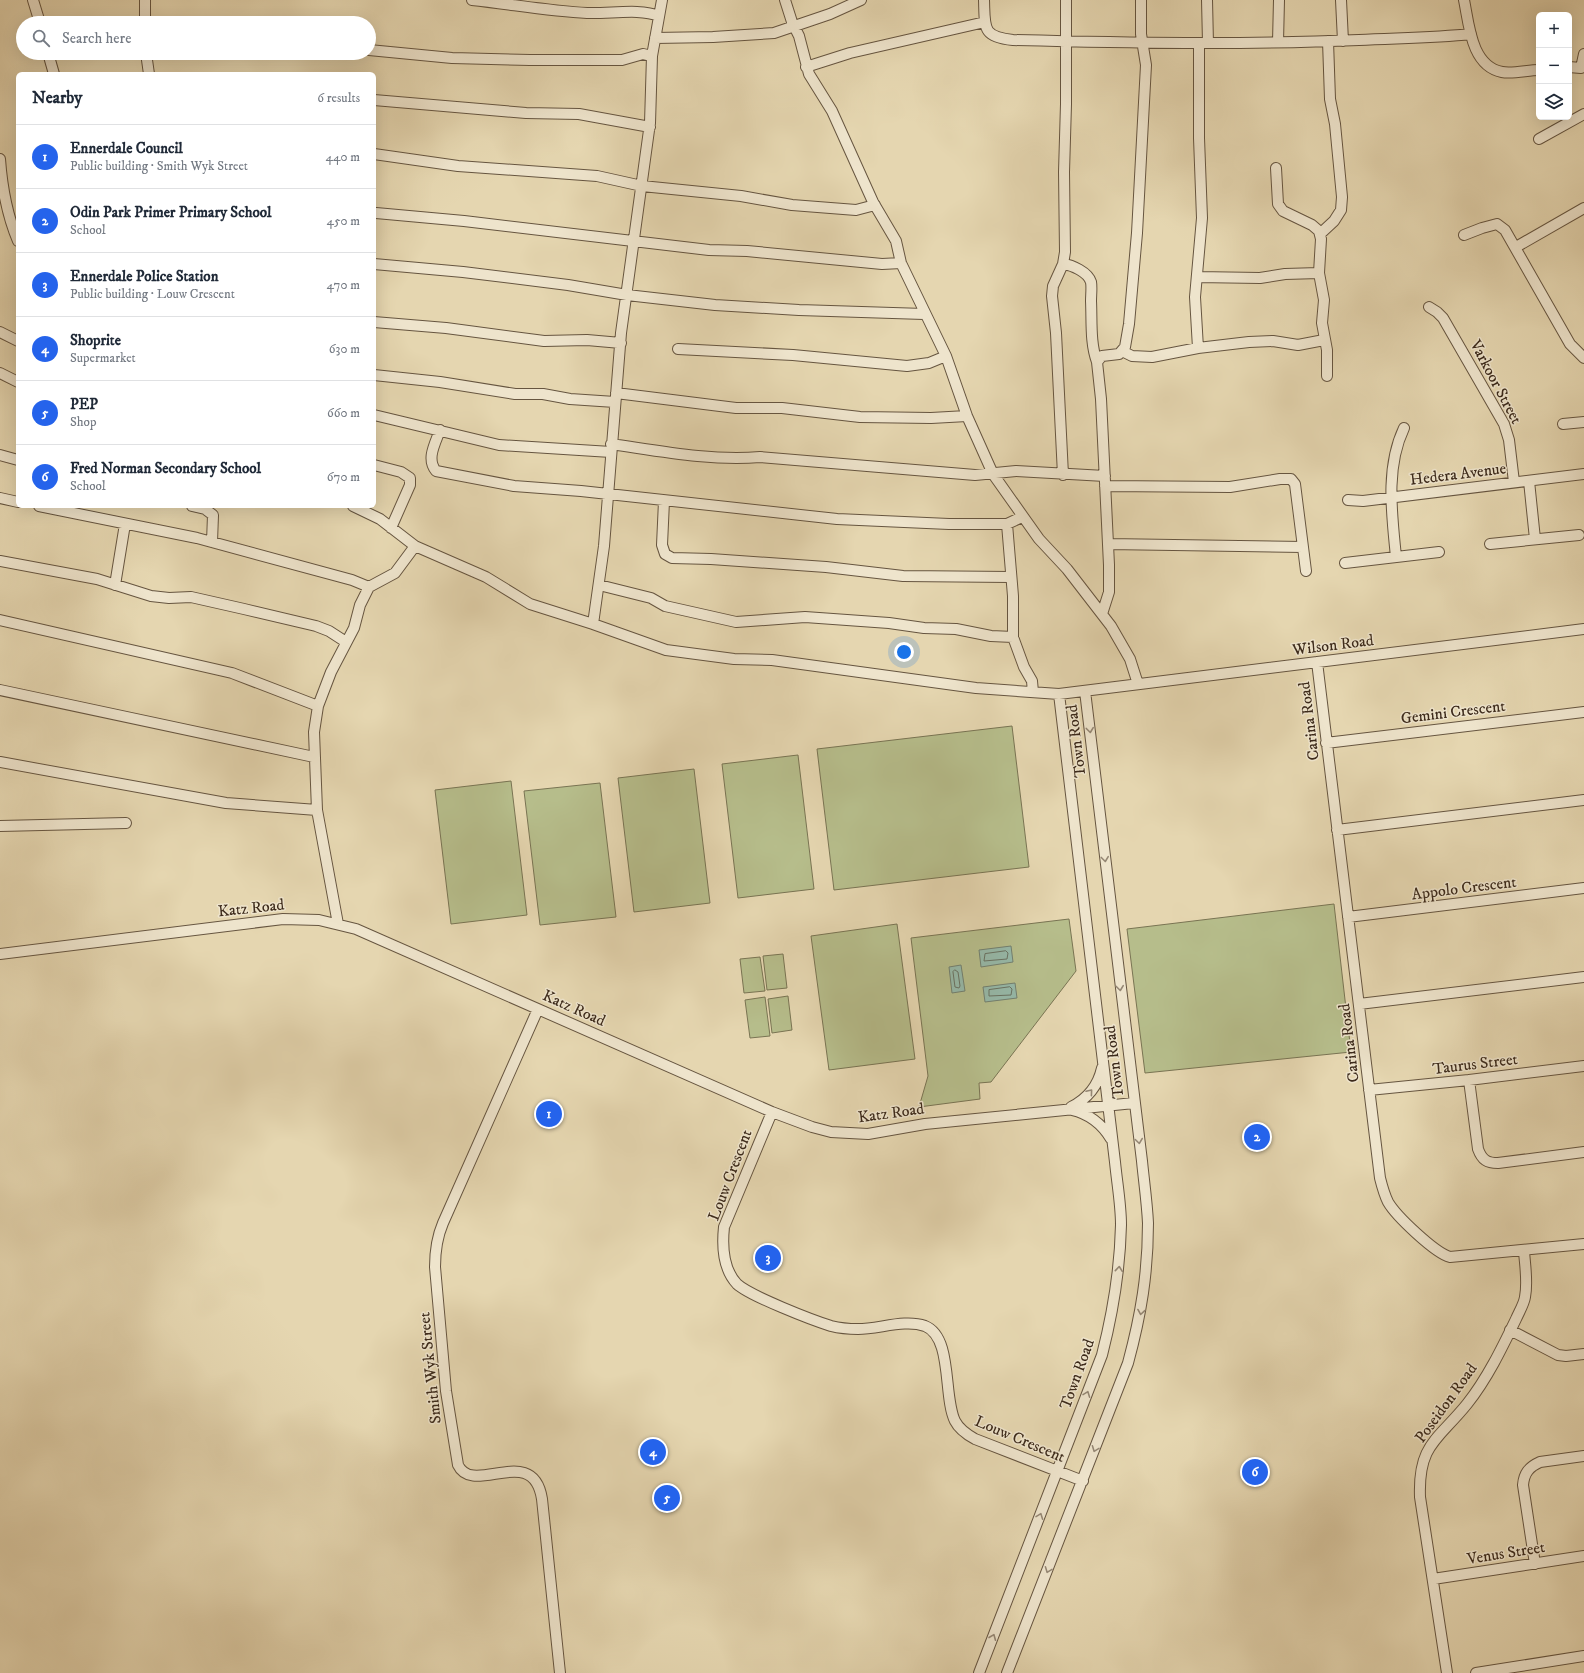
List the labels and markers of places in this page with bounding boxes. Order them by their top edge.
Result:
pin: 1 [536,1099,562,1129]
pin: 2 [1244,1122,1270,1152]
pin: 3 [755,1243,781,1273]
pin: 4 [640,1437,666,1467]
pin: 6 [1242,1457,1268,1487]
pin: 5 [654,1483,680,1513]

